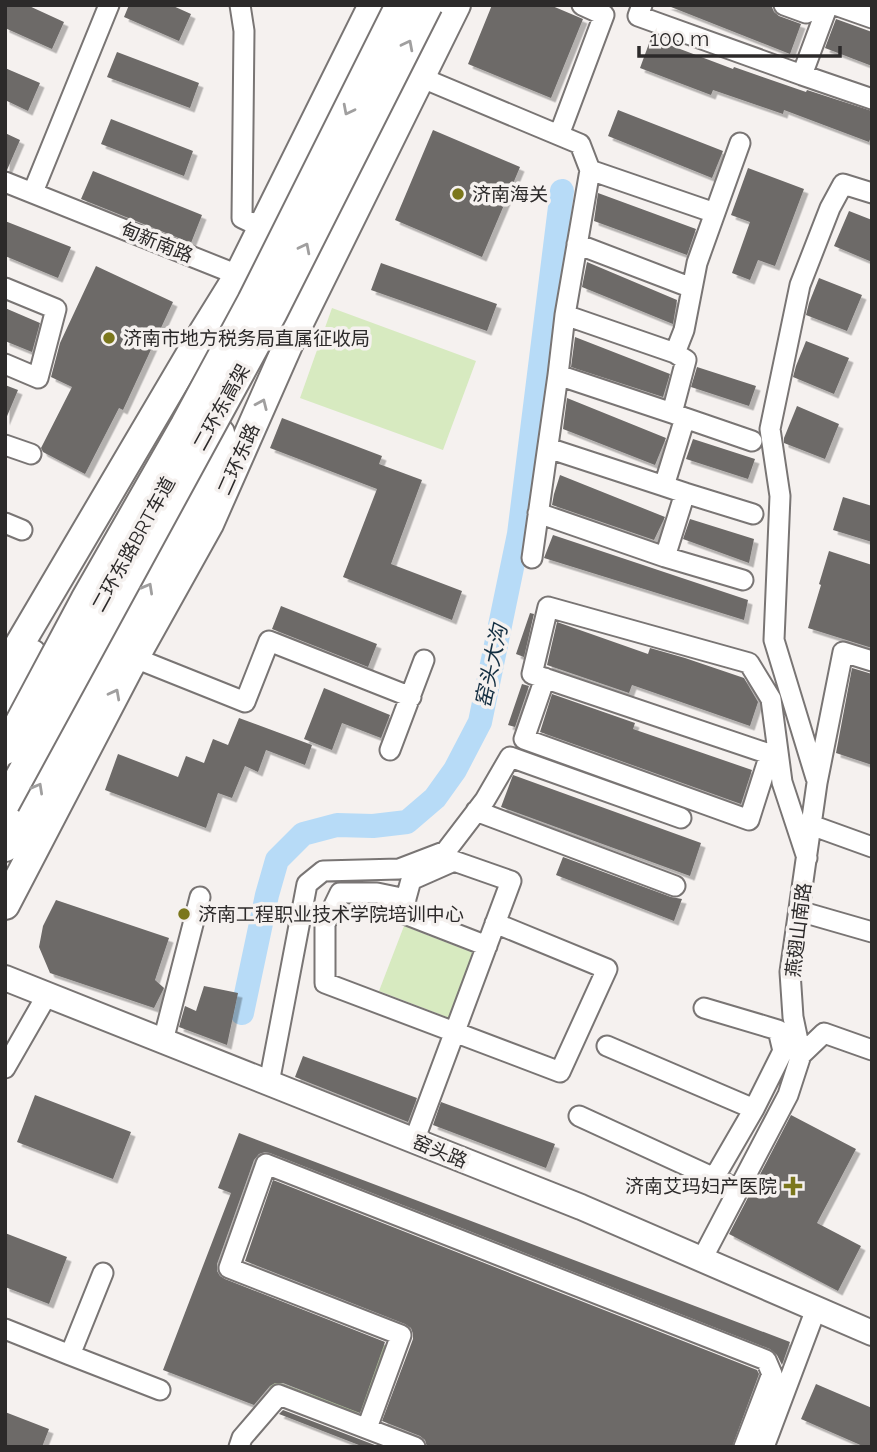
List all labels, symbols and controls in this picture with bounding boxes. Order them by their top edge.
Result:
scale bar [639,14,840,58]
text: 100 m [650,26,709,51]
one-way arrow [399,40,413,52]
one-way arrow [342,103,356,115]
place label: 济南海关 [472,183,548,205]
marker: 济南海关 [450,186,466,202]
street label: 甸新南路 [118,218,196,266]
one-way arrow [297,243,311,255]
place label: 济南市地方税务局直属征收局 [123,327,370,349]
marker: 济南市地方税务局直属征收局 [101,330,117,346]
street label: 二环东高架 [188,360,254,454]
one-way arrow [254,399,268,411]
street label: 二环东路 [212,420,264,498]
street label: 二环东路BRT车道 [87,473,179,615]
one-way arrow [140,583,153,595]
water label: 窑头大沟 [470,620,512,710]
one-way arrow [107,689,121,701]
one-way arrow [30,782,43,795]
street label: 燕翅山南路 [781,882,815,978]
place label: 济南工程职业技术学院培训中心 [198,903,464,925]
marker: 济南工程职业技术学院培训中心 [176,906,192,922]
street label: 窑头路 [409,1130,471,1172]
place label: 济南艾玛妇产医院 [625,1175,777,1197]
marker: 济南艾玛妇产医院 [783,1176,803,1196]

